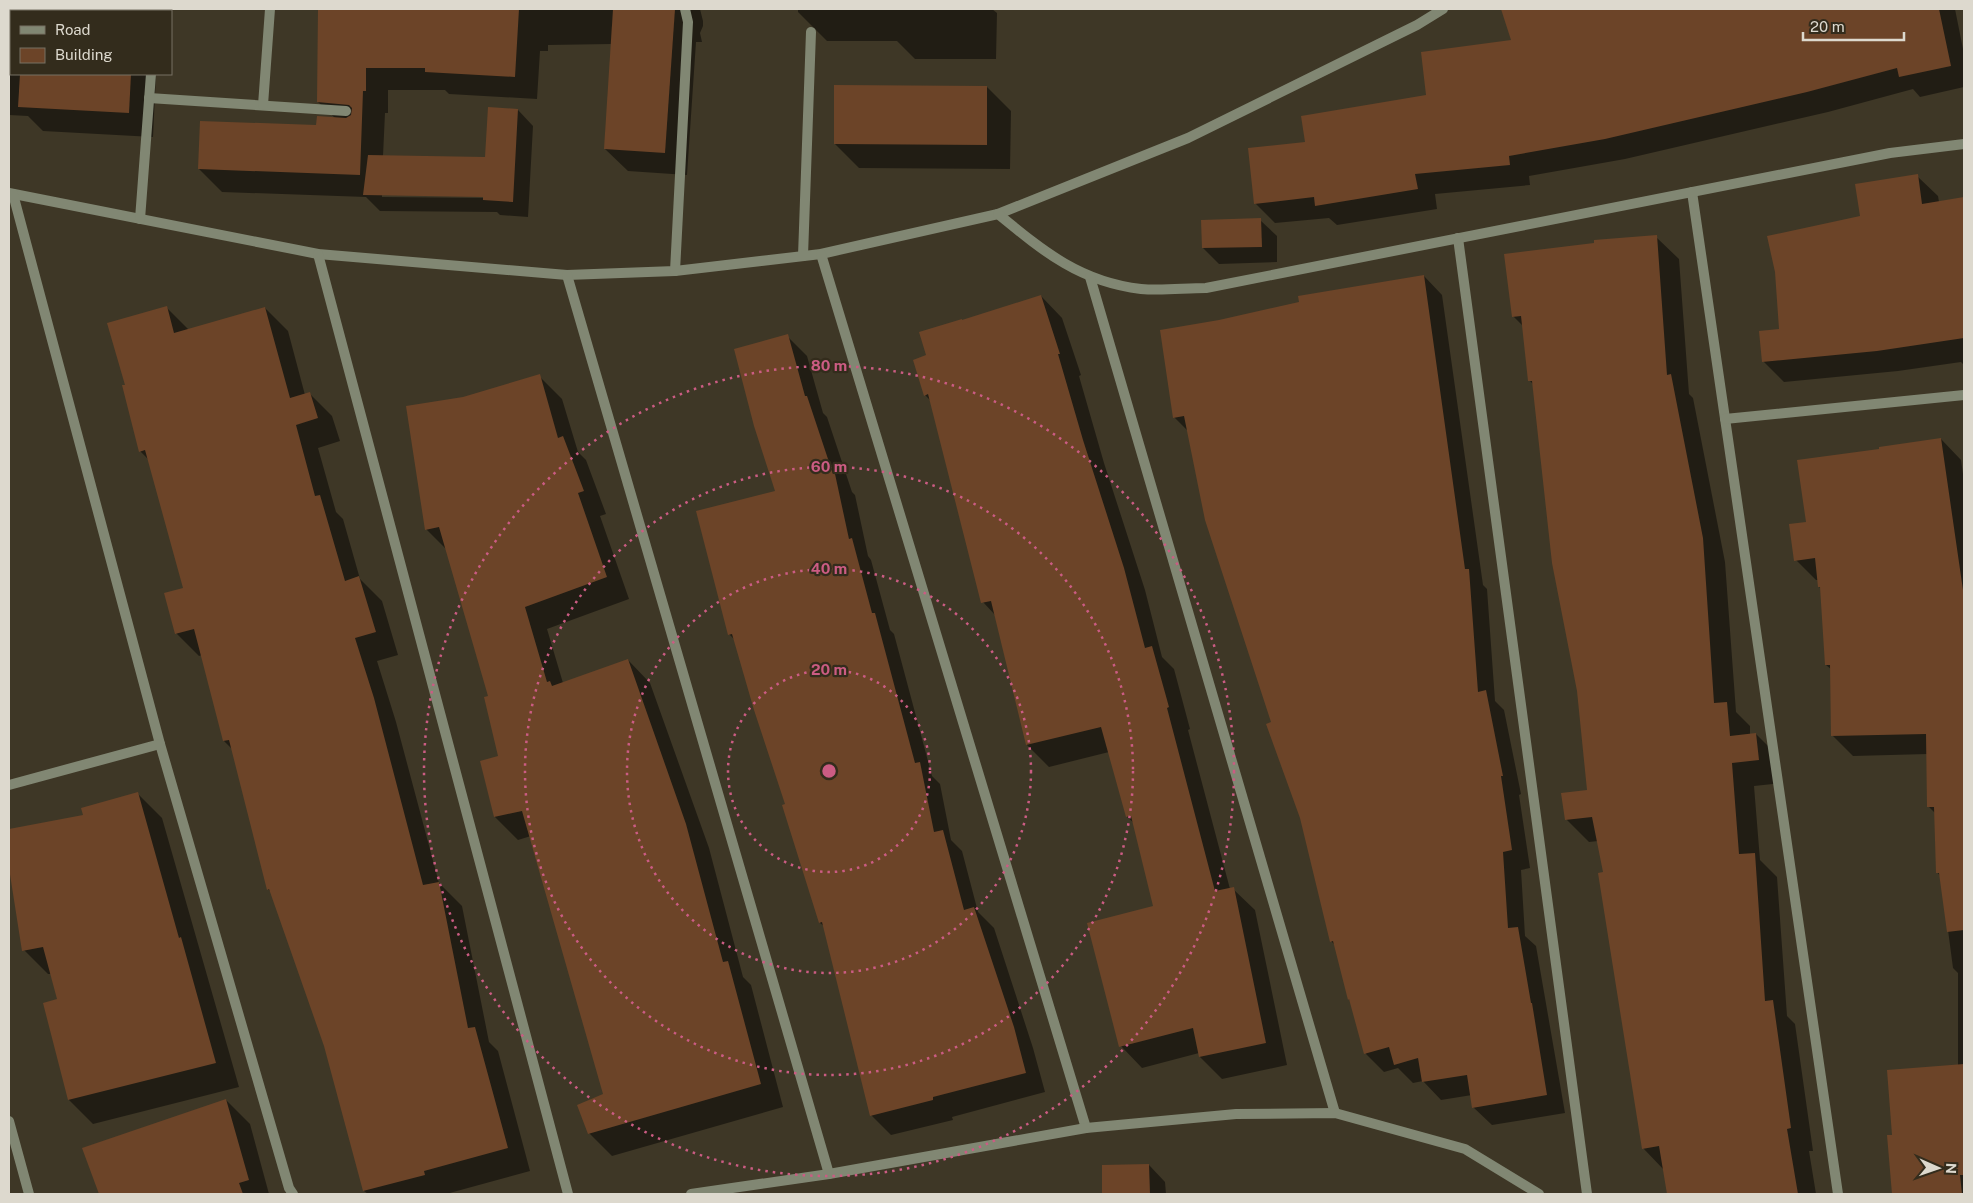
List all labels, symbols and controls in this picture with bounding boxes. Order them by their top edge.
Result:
legend [10,10,172,75]
scale bar [1803,10,1904,42]
text: 20 m [1810,18,1845,35]
text: Road [55,21,91,38]
text: Building [55,46,113,63]
text: 80 m [811,357,847,374]
text: 60 m [811,458,847,475]
text: 40 m [811,560,847,577]
text: 20 m [811,661,847,678]
centre of rings [820,762,838,780]
north arrow [1913,1143,1963,1193]
text: N [1943,1163,1959,1174]

